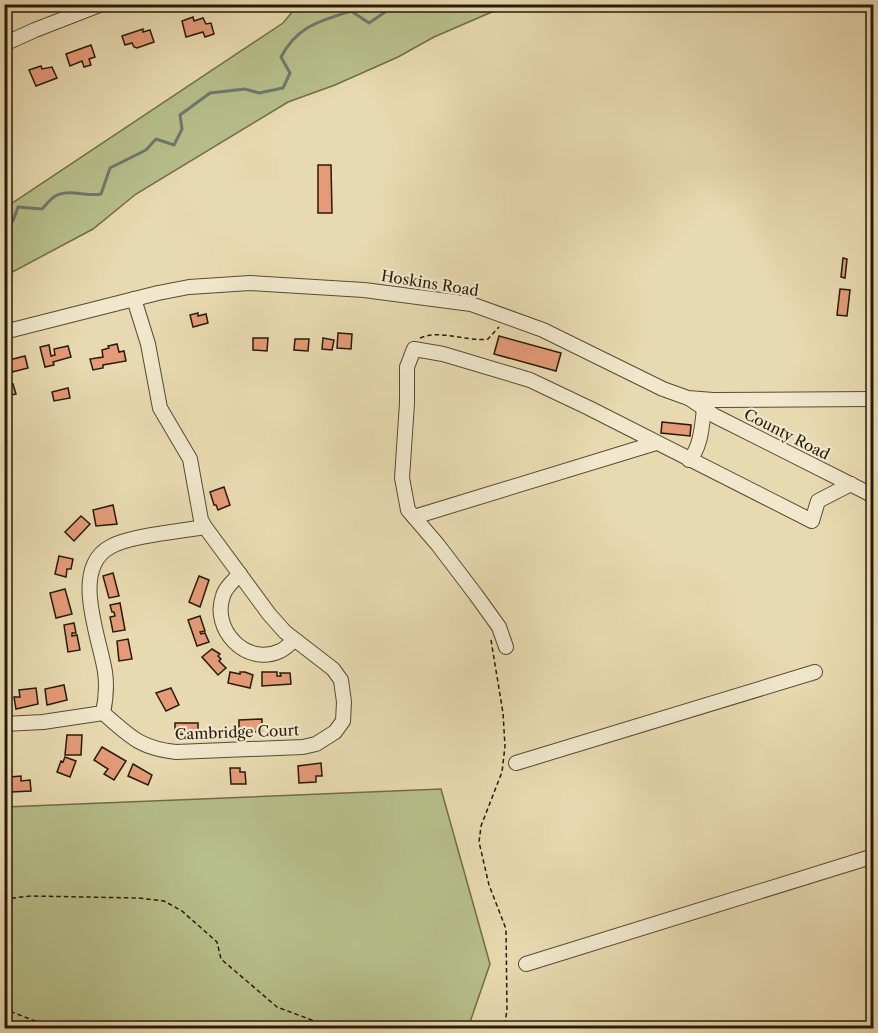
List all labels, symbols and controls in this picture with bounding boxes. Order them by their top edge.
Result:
street label: Hoskins Road [380,266,480,300]
street label: County Road [741,404,833,464]
street label: Cambridge Court [175,720,300,744]

